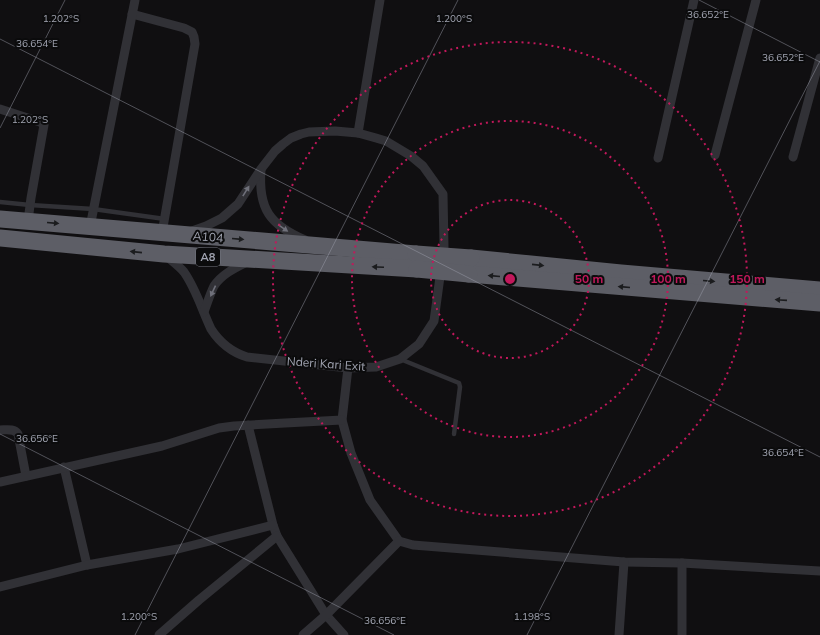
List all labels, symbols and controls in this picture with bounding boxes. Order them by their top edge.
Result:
text: 36.652°E [687,8,729,21]
text: 1.202°S [43,12,79,25]
text: 1.200°S [436,12,472,25]
text: 36.654°E [16,37,58,50]
text: 36.652°E [762,51,804,64]
text: 1.202°S [12,113,48,126]
one-way arrow [243,185,250,197]
one-way arrow [47,220,59,227]
one-way arrow [277,224,288,232]
street label: A104 [192,228,224,245]
one-way arrow [232,236,244,243]
one-way arrow [130,248,142,255]
road number: A8 [196,248,220,266]
one-way arrow [532,262,544,268]
one-way arrow [372,263,384,270]
text: 50 m [575,271,603,286]
text: 100 m [650,271,686,286]
text: 150 m [729,271,765,286]
centre of rings [503,272,517,286]
one-way arrow [488,273,500,280]
one-way arrow [703,277,715,284]
one-way arrow [618,284,630,291]
one-way arrow [210,285,216,296]
one-way arrow [775,297,787,304]
street label: Nderi Kari Exit [286,353,366,374]
text: 36.656°E [16,432,58,445]
text: 36.654°E [762,446,804,459]
text: 1.200°S [121,610,157,623]
text: 1.198°S [514,610,550,623]
text: 36.656°E [364,614,406,627]

